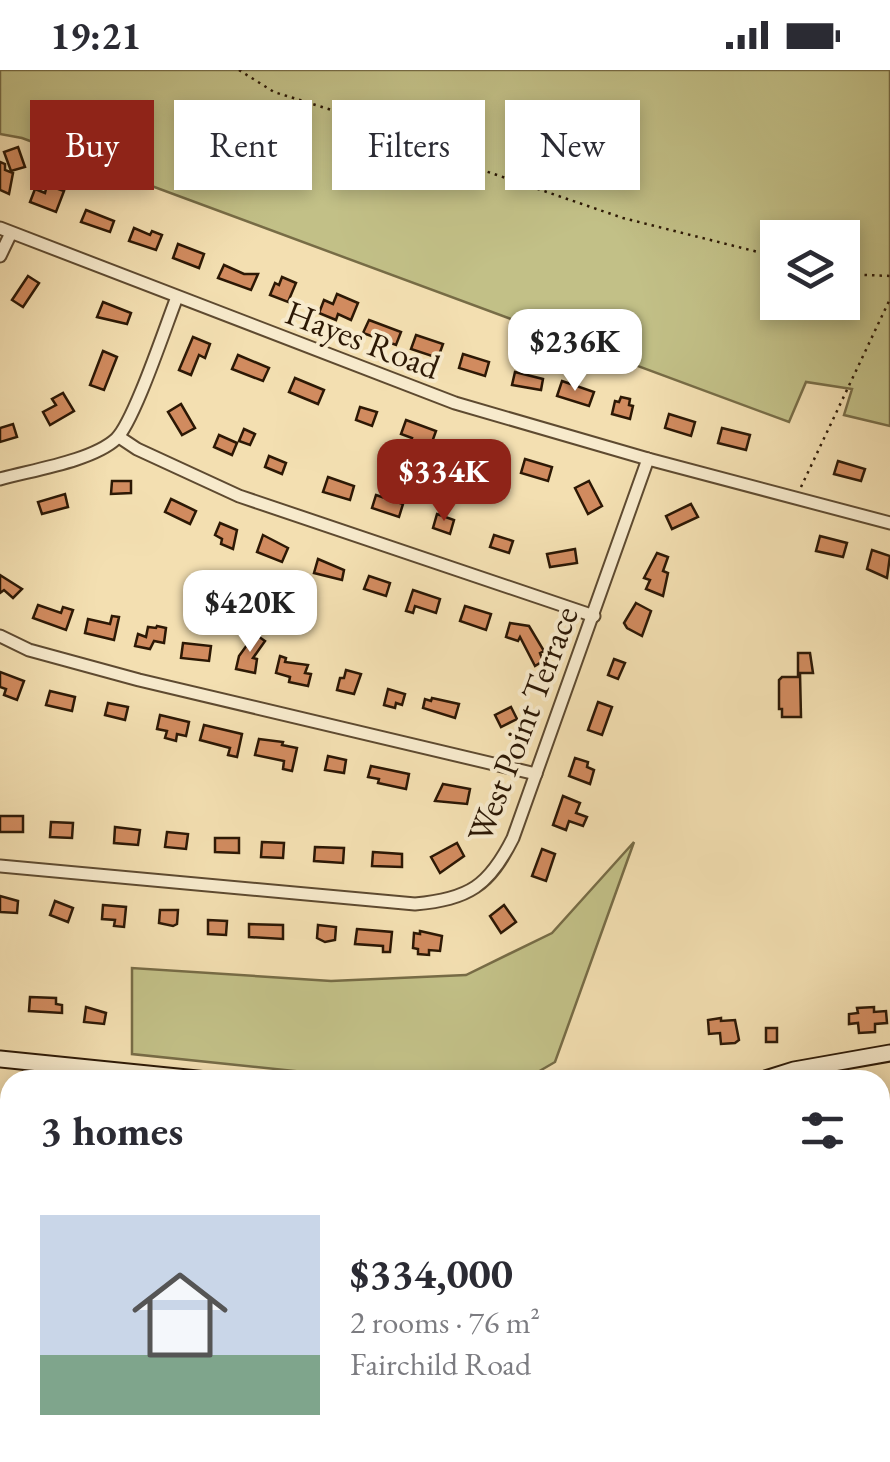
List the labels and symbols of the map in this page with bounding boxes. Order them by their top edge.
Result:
street label: Hayes Road [279,289,447,389]
pin: $236K [505,309,645,394]
pin: $334K [374,439,514,524]
pin: $420K [180,570,320,655]
street label: West Point Terrace [456,600,588,848]

